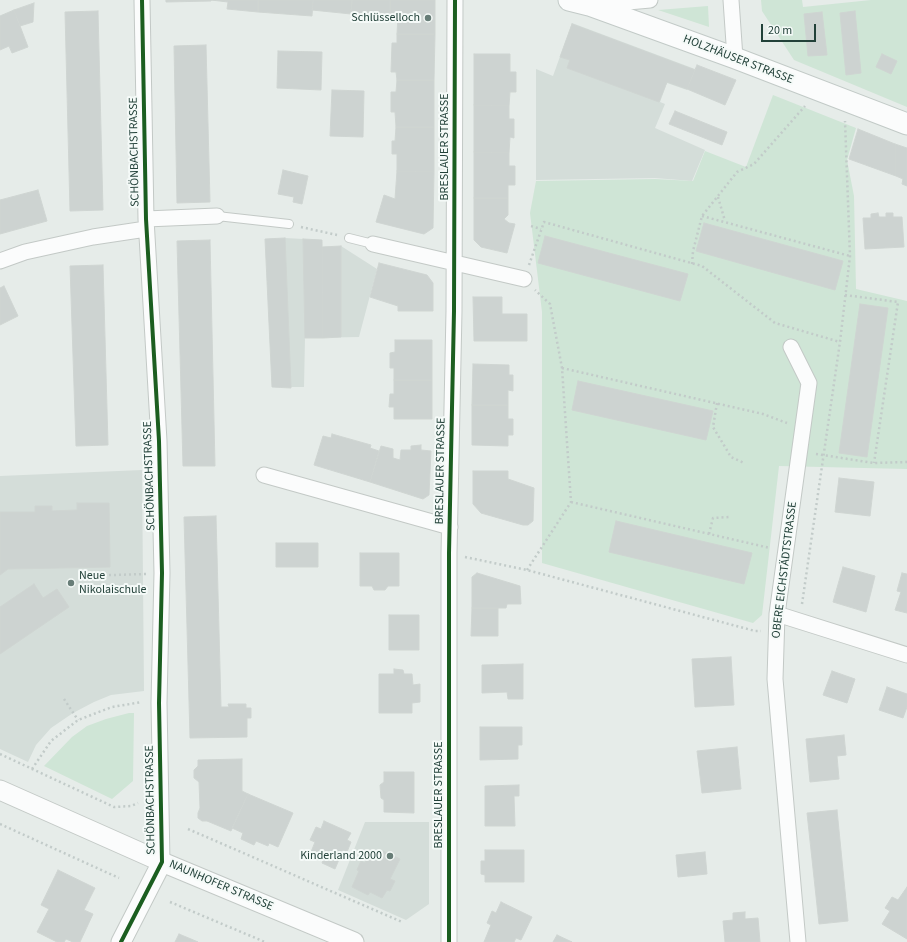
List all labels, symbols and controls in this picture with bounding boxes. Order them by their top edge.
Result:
place label: Schlüsselloch [351,11,420,25]
marker: Schlüsselloch [423,13,433,23]
scale bar [763,16,818,42]
text: 20 m [768,22,792,39]
street label: HOLZHÄUSER STRASSE [681,32,795,88]
street label: BRESLAUER STRASSE [438,94,452,200]
street label: SCHÖNBACHSTRASSE [127,97,143,207]
street label: BRESLAUER STRASSE [433,417,449,525]
street label: SCHÖNBACHSTRASSE [141,421,159,531]
street label: OBERE EICHSTÄDTSTRASSE [769,501,801,639]
place label: Neue Nikolaischule [79,569,147,597]
marker: Neue Nikolaischule [66,578,76,588]
street label: BRESLAUER STRASSE [432,742,446,848]
street label: SCHÖNBACHSTRASSE [143,745,159,855]
place label: Kinderland 2000 [300,849,382,863]
marker: Kinderland 2000 [385,851,395,861]
street label: NAUNHOFER STRASSE [167,858,275,914]

